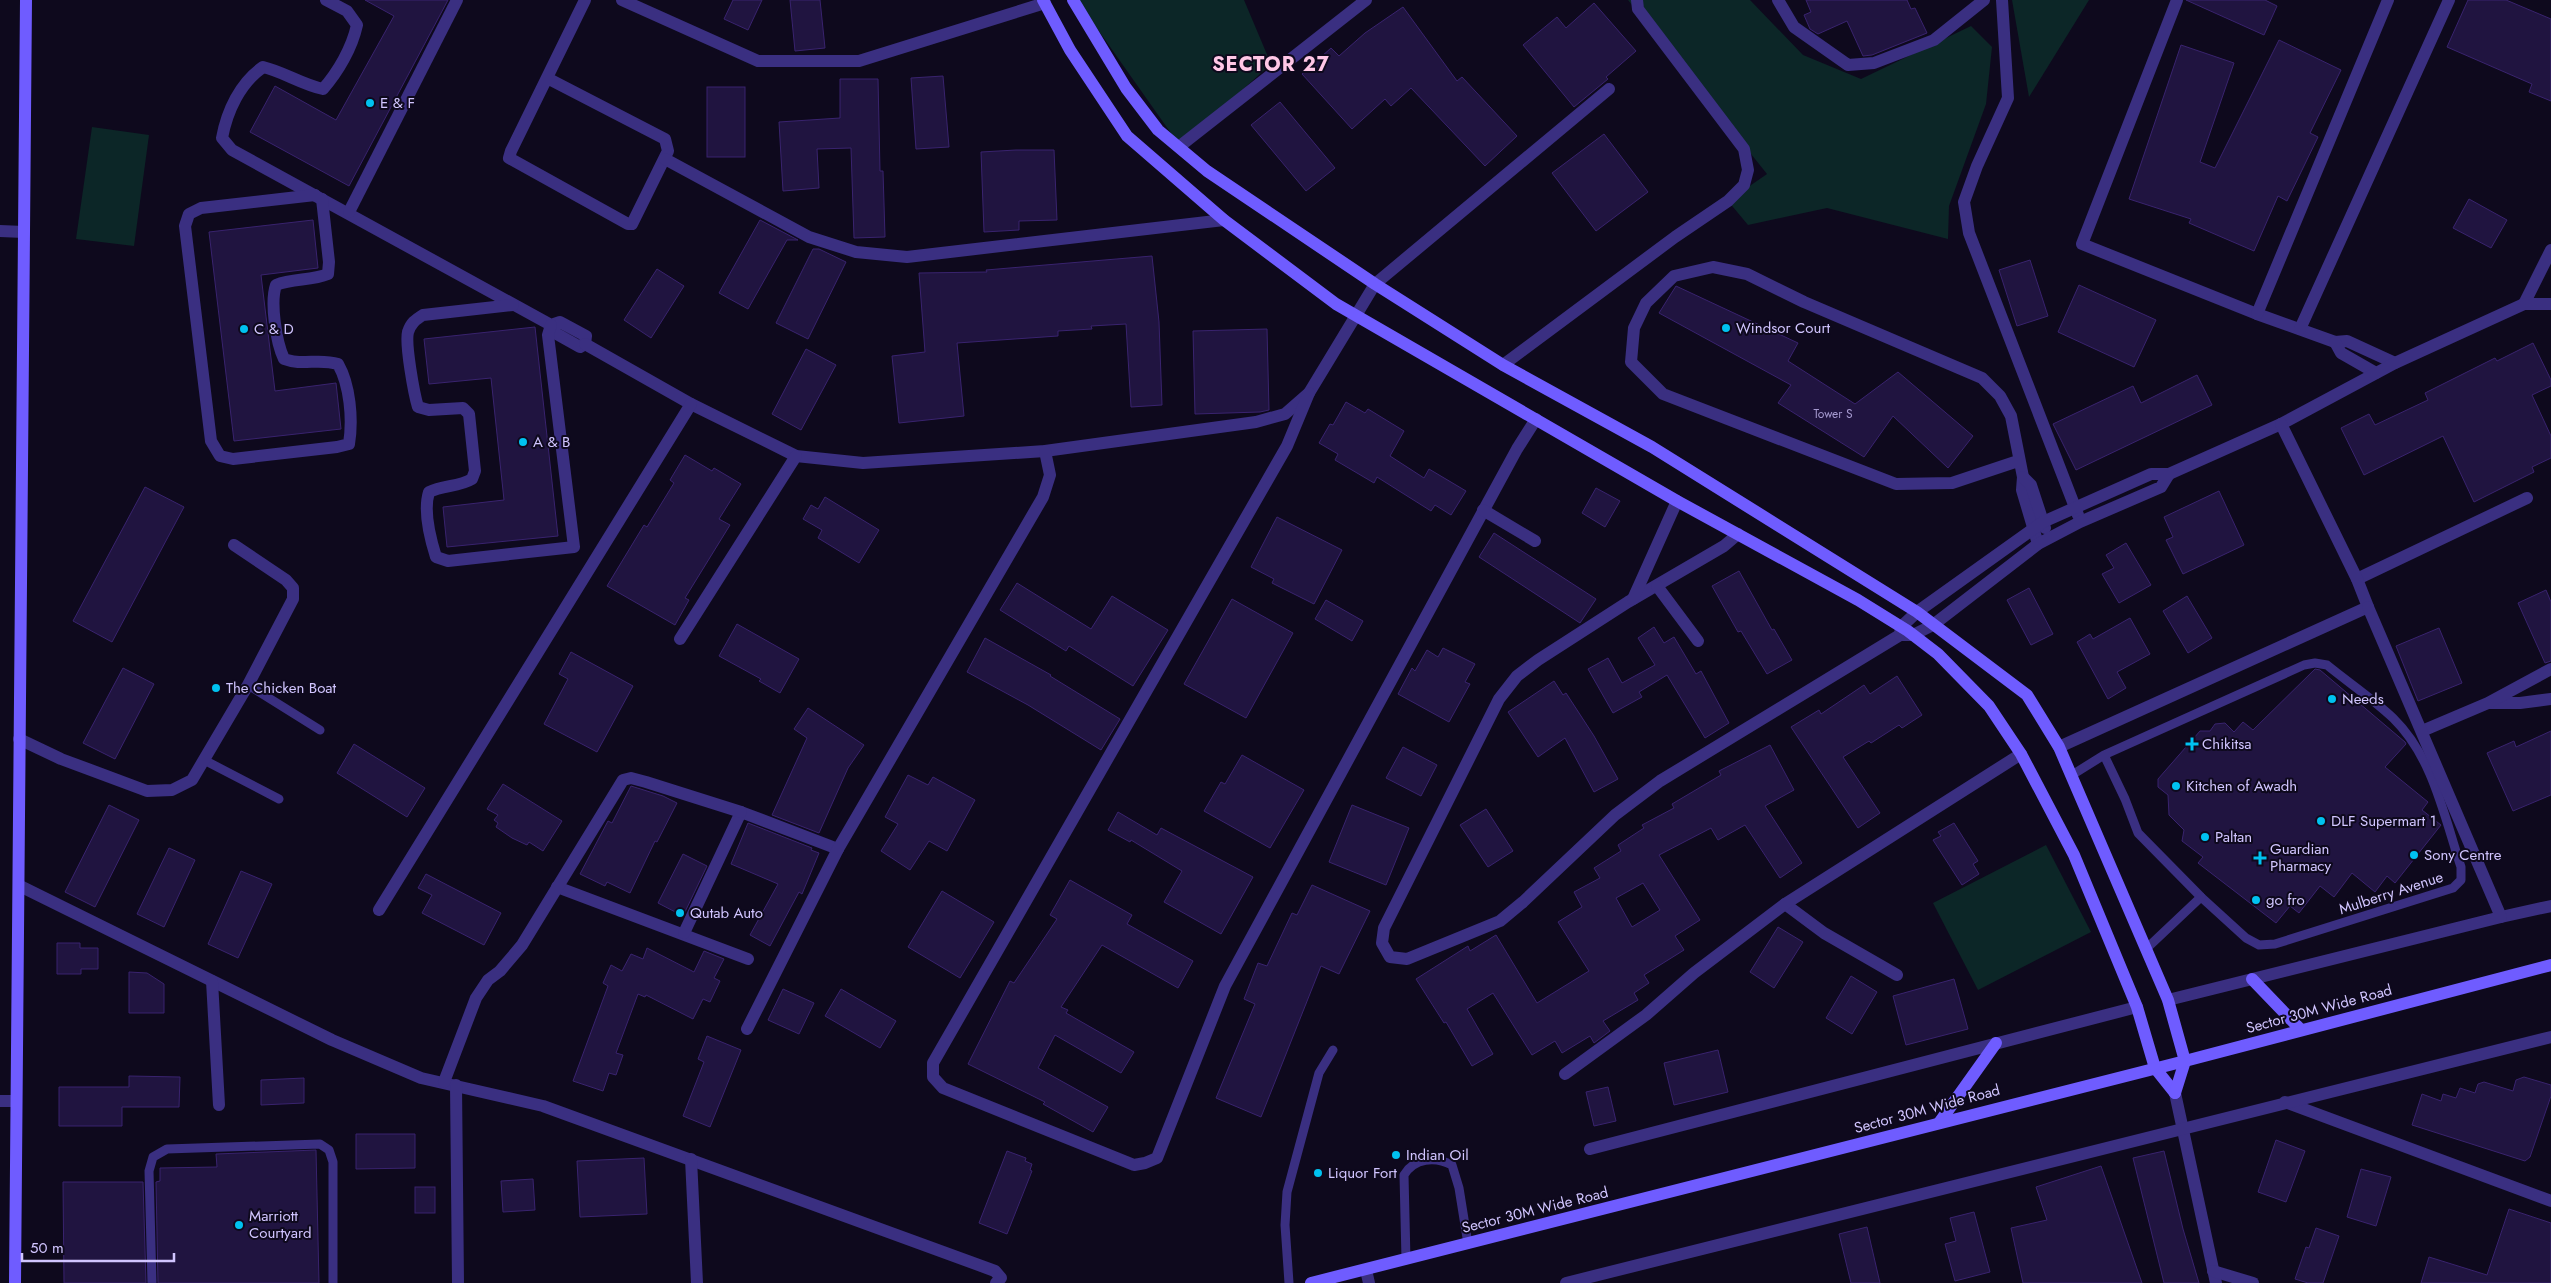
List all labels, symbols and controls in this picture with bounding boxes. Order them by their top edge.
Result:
district label: SECTOR 27 [1212,50,1330,79]
place label: E & F [380,92,415,114]
marker: E & F [364,97,376,109]
place label: Windsor Court [1736,317,1831,339]
place label: C & D [254,318,294,340]
marker: Windsor Court [1720,322,1732,334]
marker: C & D [238,323,250,335]
house number: Tower S [1813,405,1853,423]
place label: A & B [533,431,570,453]
marker: A & B [517,436,529,448]
place label: The Chicken Boat [226,677,337,699]
marker: The Chicken Boat [210,682,222,694]
place label: Needs [2342,688,2384,710]
marker: Needs [2326,693,2338,705]
place label: Chikitsa [2202,733,2251,755]
marker: Chikitsa [2186,738,2198,750]
place label: Kitchen of Awadh [2186,775,2297,797]
marker: Kitchen of Awadh [2170,780,2182,792]
place label: DLF Supermart 1 [2331,810,2436,832]
marker: DLF Supermart 1 [2315,815,2327,827]
place label: Paltan [2215,826,2252,848]
marker: Paltan [2199,831,2211,843]
place label: Guardian Pharmacy [2270,838,2332,877]
place label: Sony Centre [2424,844,2502,866]
marker: Sony Centre [2408,849,2420,861]
marker: Guardian Pharmacy [2254,852,2266,864]
street label: Mulberry Avenue [2336,866,2446,920]
place label: go fro [2266,889,2305,911]
marker: go fro [2250,894,2262,906]
place label: Qutab Auto [690,902,763,924]
marker: Qutab Auto [674,907,686,919]
street label: Sector 30M Wide Road [2244,979,2394,1039]
street label: Sector 30M Wide Road [1852,1079,2002,1139]
place label: Indian Oil [1406,1144,1469,1166]
marker: Indian Oil [1390,1149,1402,1161]
place label: Liquor Fort [1328,1162,1397,1184]
marker: Liquor Fort [1312,1167,1324,1179]
street label: Sector 30M Wide Road [1459,1181,1611,1239]
place label: Marriott Courtyard [249,1205,312,1244]
marker: Marriott Courtyard [233,1219,245,1231]
scale bar [22,1230,175,1262]
text: 50 m [30,1237,64,1259]

